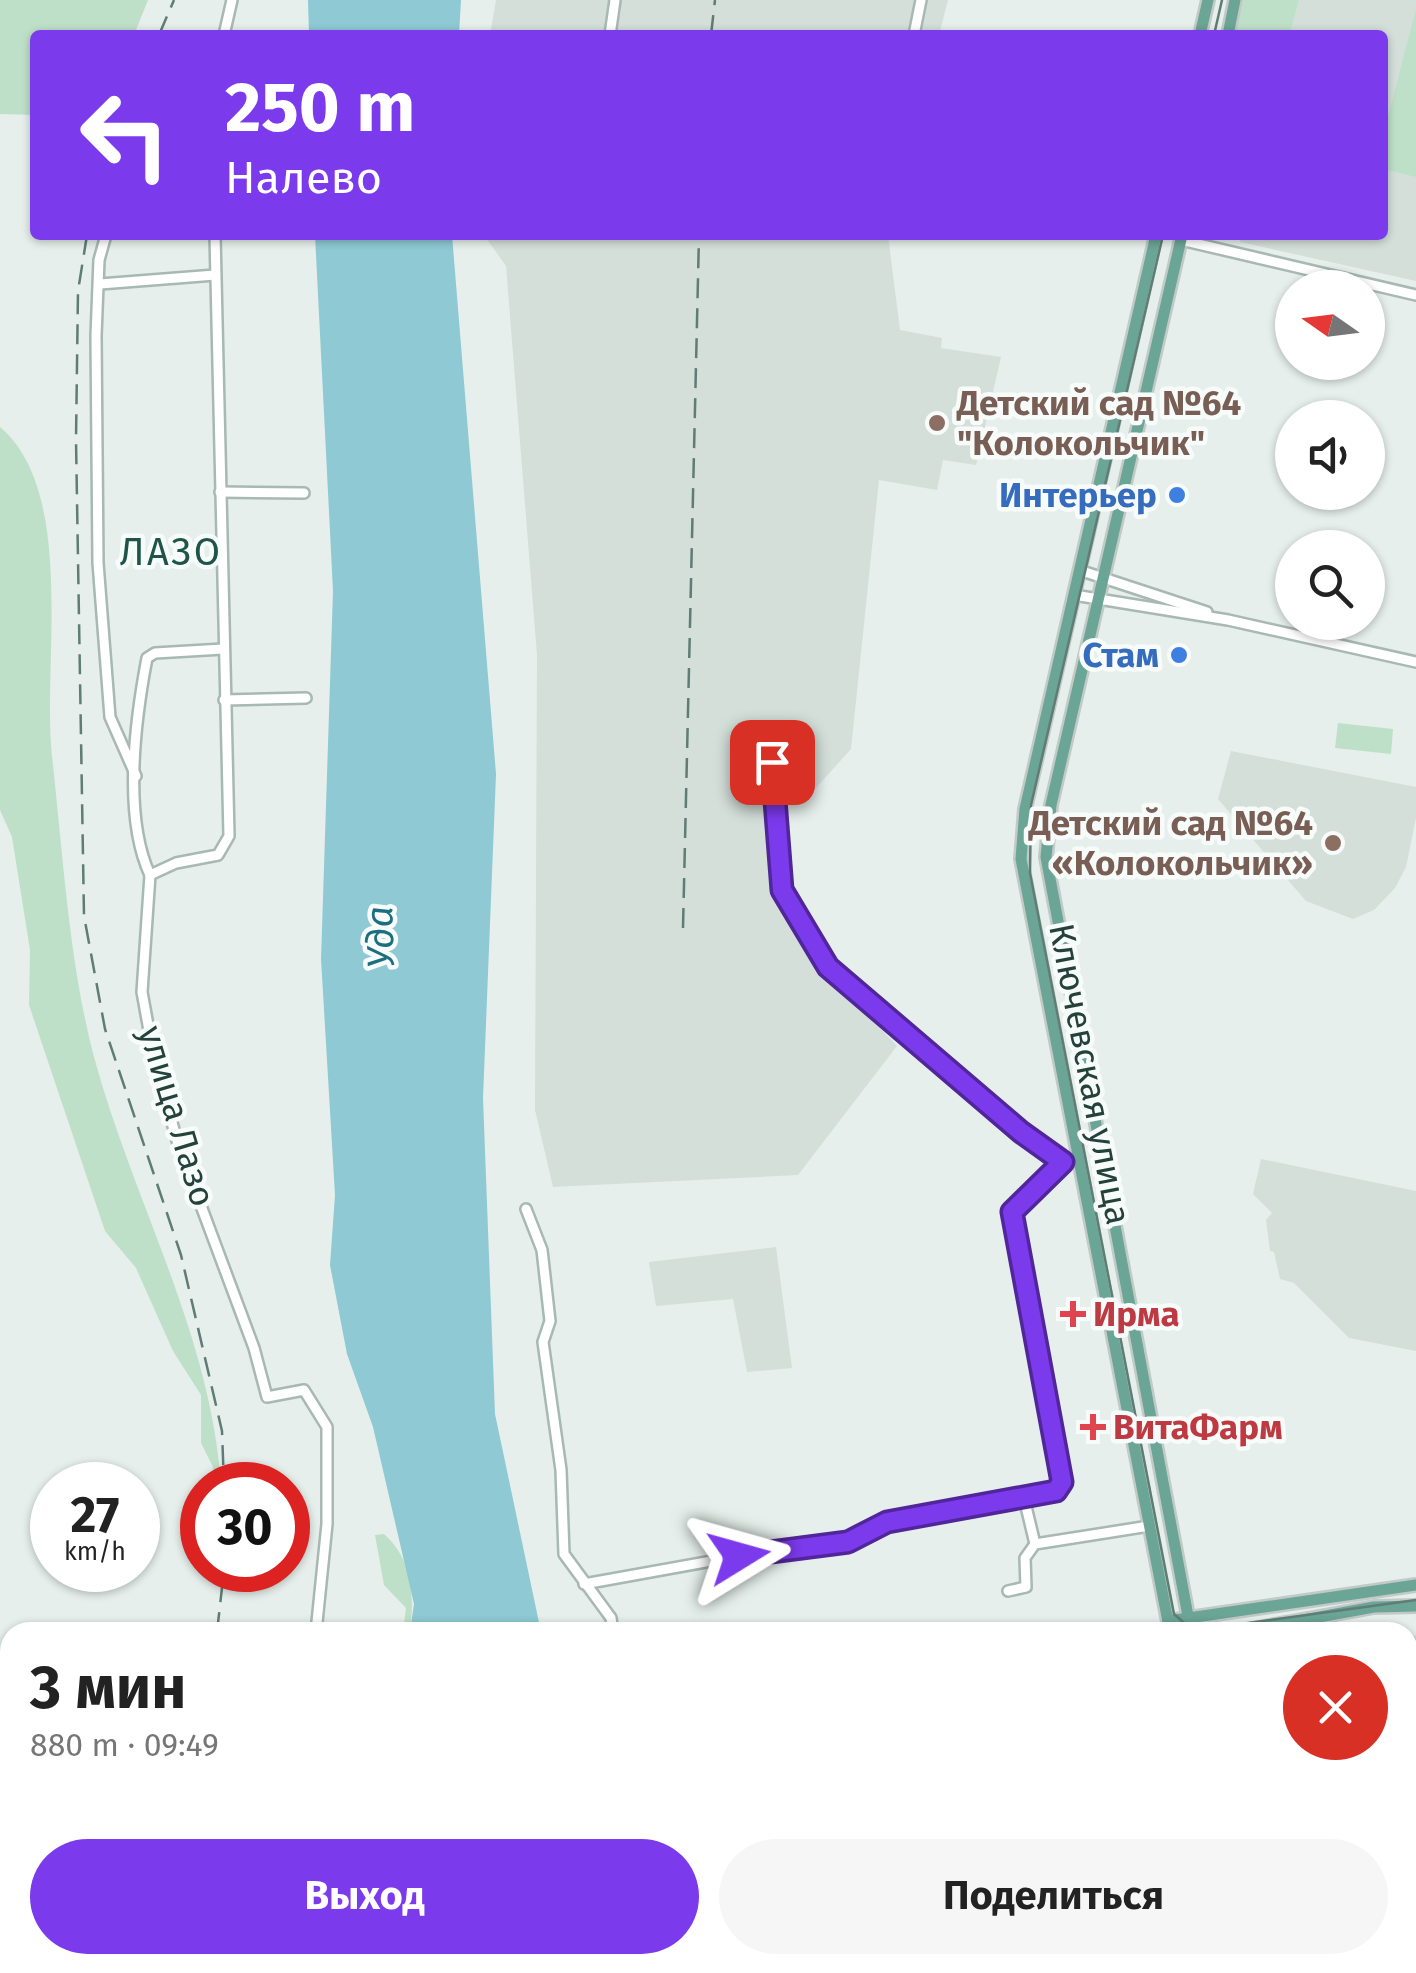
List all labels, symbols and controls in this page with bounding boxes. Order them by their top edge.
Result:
text: 250 m [225,66,415,150]
icon: left [60,70,190,200]
text: Налево [225,151,382,205]
north arrow [1275,270,1385,380]
map controls [1275,270,1385,640]
place label: Детский сад №64 "Колокольчик" [956,382,1241,464]
button: sound [1275,400,1385,510]
marker: Детский сад №64 "Колокольчик" [926,412,948,434]
place label: Интерьер [999,474,1157,516]
marker: Интерьер [1166,484,1188,506]
district label: ЛАЗО [120,529,222,575]
button: search [1275,530,1385,640]
place label: Стам [1083,634,1159,676]
marker: Стам [1168,644,1190,666]
pin [730,720,815,805]
icon: arrive [745,735,800,790]
place label: Детский сад №64 «Колокольчик» [1028,802,1313,884]
marker: Детский сад №64 «Колокольчик» [1322,832,1344,854]
water label: Уда [356,905,404,969]
street label: Ключевская улица [1040,920,1140,1228]
street label: улица Лазо [130,1021,224,1211]
place label: Ирма [1093,1293,1180,1335]
marker: Ирма [1062,1303,1084,1325]
place label: ВитаФарм [1113,1406,1283,1448]
marker: ВитаФарм [1082,1416,1104,1438]
speed limit sign: 30 [180,1462,310,1592]
text: 27 [71,1485,119,1545]
position arrow [687,1504,791,1608]
text: km/h [64,1537,126,1567]
text: 3 мин [30,1652,186,1724]
button: close [1283,1655,1388,1760]
text: 880 m · 09:49 [30,1726,219,1764]
button: Выход [30,1839,699,1954]
button: Поделиться [719,1839,1388,1954]

